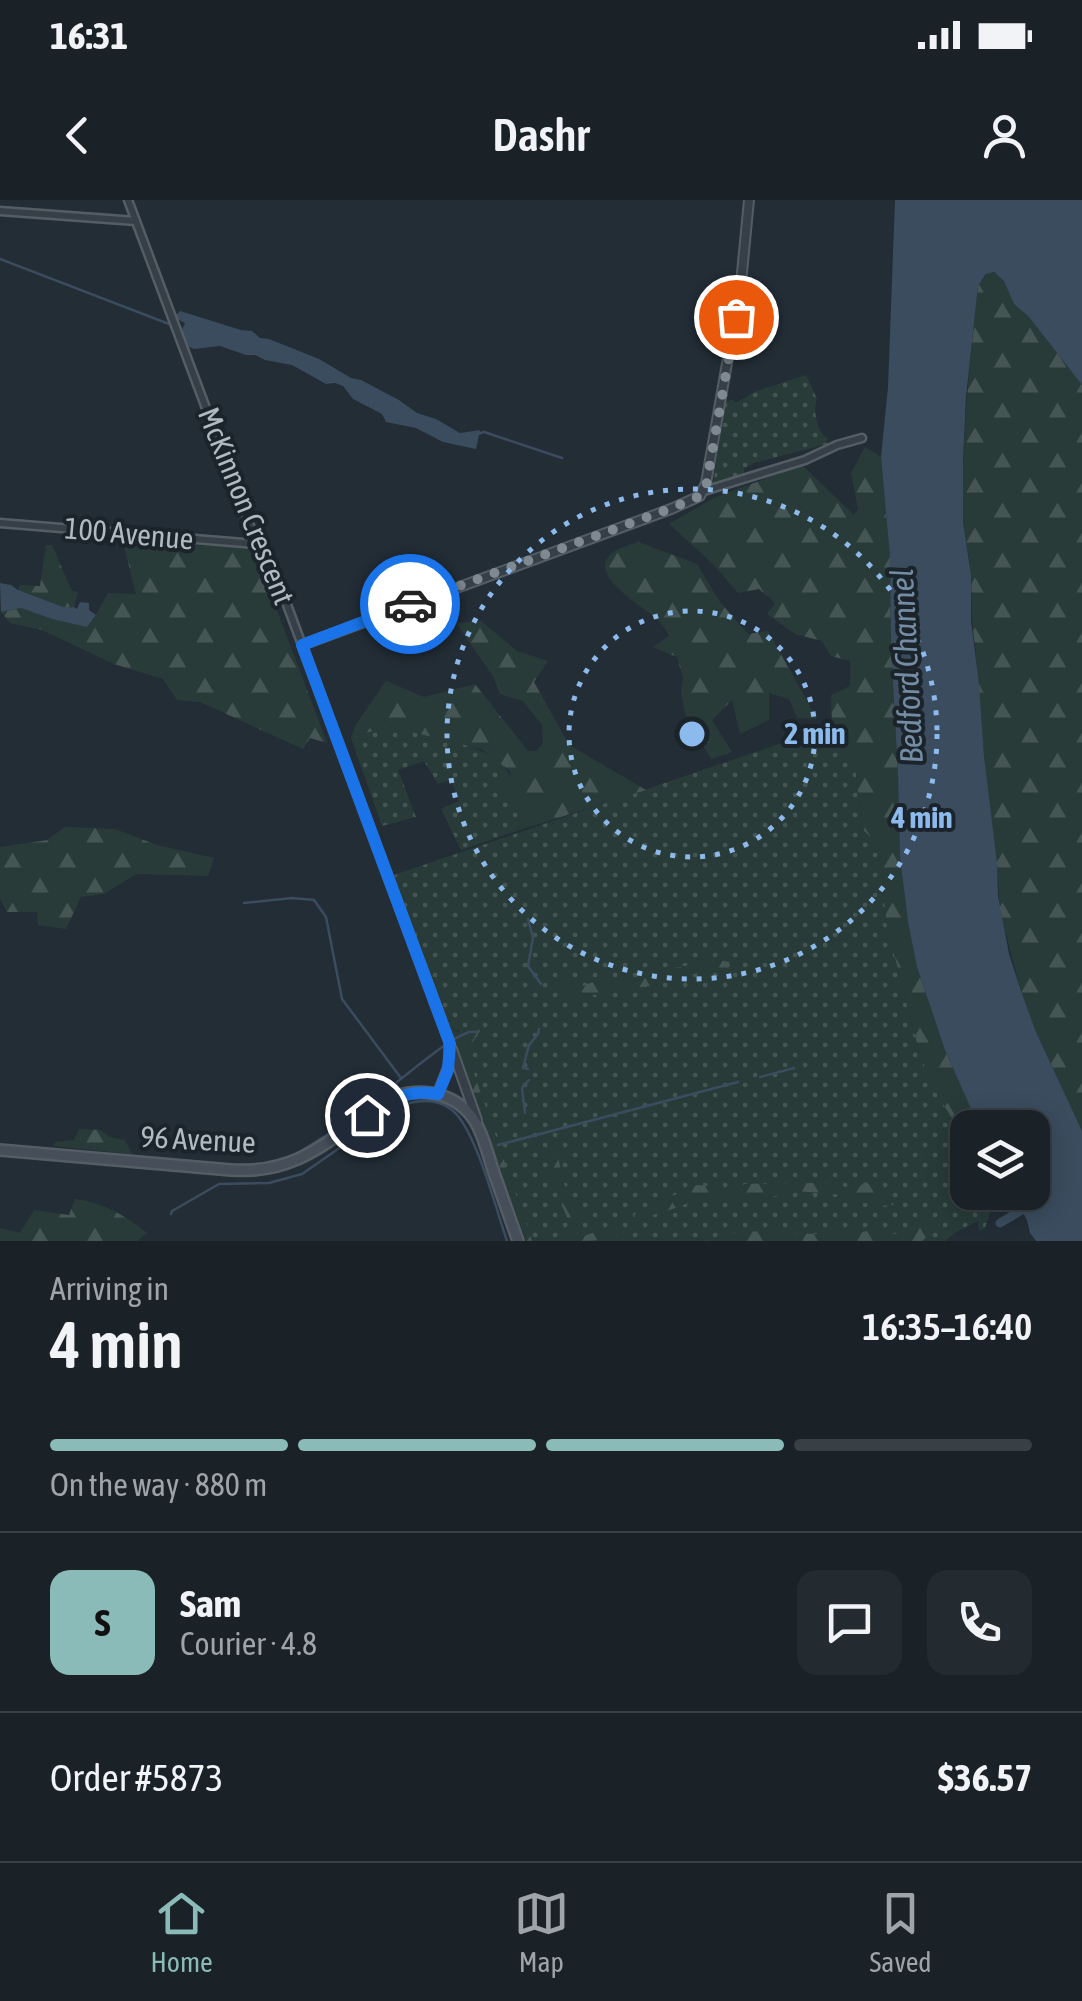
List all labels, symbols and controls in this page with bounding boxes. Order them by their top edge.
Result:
text: 16:31 [50,14,128,57]
icon: back [50,108,105,163]
icon: person [977,108,1032,163]
text: Dashr [492,109,590,161]
pin [694,275,779,360]
icon: bag [709,290,764,345]
street label: McKinnon Crescent [192,402,302,609]
street label: 100 Avenue [63,510,195,556]
courier [360,554,460,654]
water label: Bedford Channel [883,568,930,764]
icon: car [383,577,438,632]
centre of rings [674,716,710,752]
text: 2 min [784,716,846,750]
text: 4 min [890,800,953,834]
pin [325,1073,410,1158]
icon: home [340,1088,395,1143]
map controls [950,1110,1050,1210]
button: layers [950,1110,1050,1210]
street label: 96 Avenue [140,1119,257,1159]
text: Arriving in [50,1270,169,1307]
text: 16:35–16:40 [862,1305,1032,1348]
text: 4 min [50,1307,183,1382]
text: On the way · 880 m [50,1466,267,1503]
button: chat [797,1570,902,1675]
button: phone [927,1570,1032,1675]
text: Sam [180,1582,241,1625]
text: S [95,1601,110,1644]
text: Courier · 4.8 [180,1625,317,1662]
text: Order #5873 [50,1756,223,1799]
text: $36.57 [938,1756,1032,1799]
tab: Home [150,1886,213,1978]
tab: Map [514,1886,569,1978]
tab: Saved [870,1886,932,1978]

